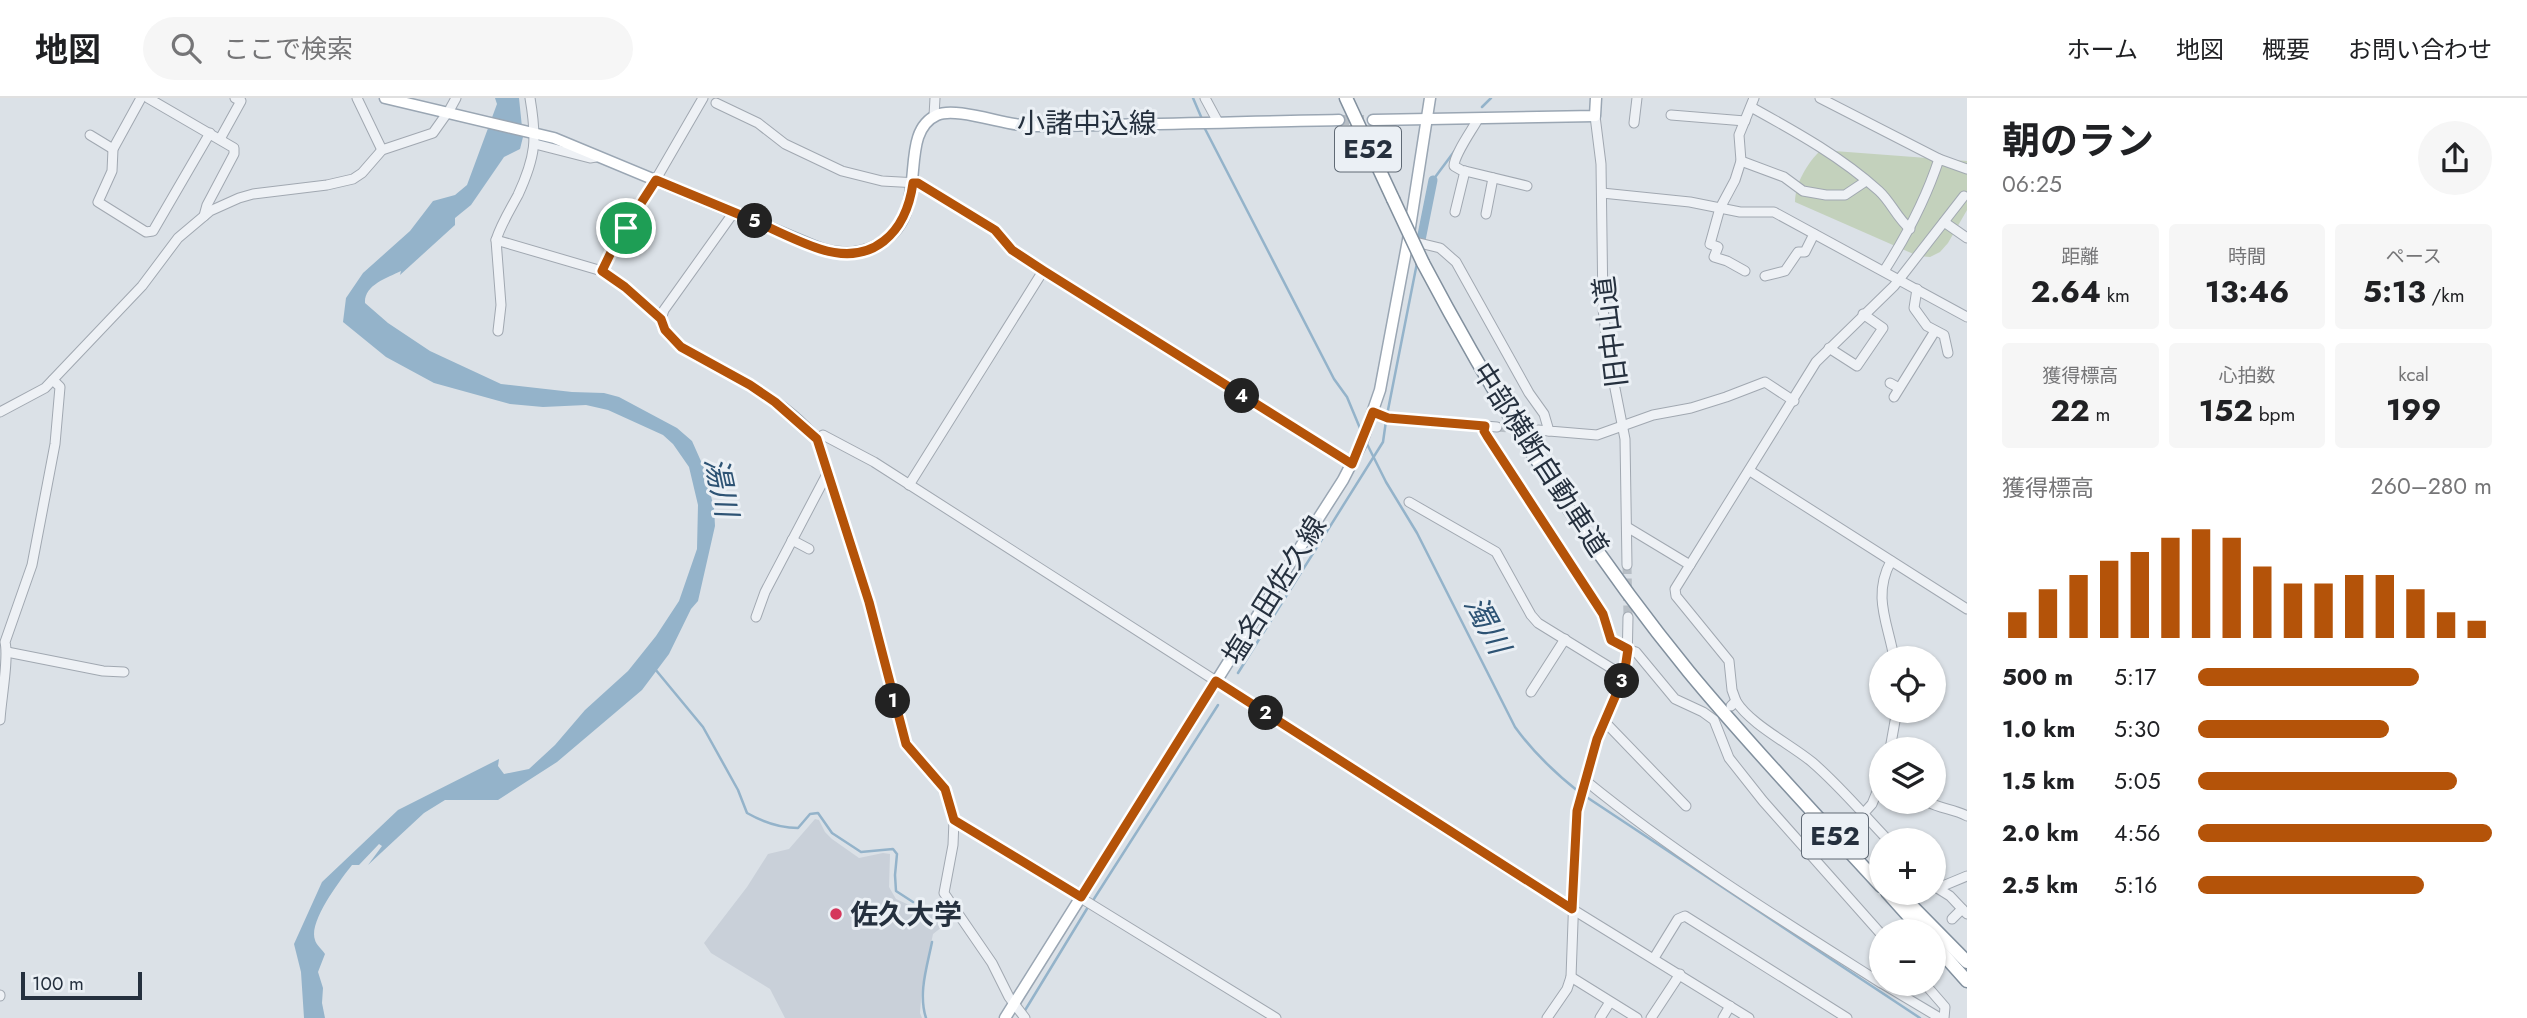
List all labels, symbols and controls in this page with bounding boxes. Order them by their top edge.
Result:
search box [143,17,633,80]
text: 地図 [35,26,101,73]
icon: search [167,29,205,67]
text: ここで検索 [223,30,353,68]
text: ホーム [2067,32,2138,67]
text: 地図 [2176,32,2224,67]
text: 概要 [2262,32,2310,67]
text: お問い合わせ [2348,32,2492,67]
street label: 小諸中込線 [1017,103,1157,144]
text: 朝のラン [2002,113,2154,168]
button: share [2418,121,2492,195]
road number: E52 [1335,126,1401,172]
text: 06:25 [2002,167,2062,201]
pin [596,198,656,258]
pin: 5 [738,204,772,238]
text: 5 [748,207,761,234]
icon: arrive [607,209,645,247]
text: 距離 [2061,243,2099,270]
text: 時間 [2228,243,2266,270]
text: ペース [2386,243,2442,270]
text: 2.64 [2031,270,2101,313]
text: 13:46 [2205,270,2289,313]
text: 5:13 [2363,270,2426,313]
street label: 旧中山道 [1583,274,1638,390]
text: km [2101,282,2130,309]
text: /km [2426,282,2464,309]
street label: 中部横断自動車道 [1462,354,1619,564]
text: kcal [2398,361,2429,388]
text: 獲得標高 [2042,362,2118,389]
text: 心拍数 [2218,362,2276,389]
pin: 4 [1224,378,1260,414]
text: 4 [1235,382,1248,409]
text: 199 [2386,388,2441,431]
text: 22 [2050,389,2090,432]
text: 152 [2199,389,2253,432]
text: m [2090,401,2110,428]
text: bpm [2253,401,2295,428]
water label: 湯川 [694,453,749,524]
text: 260–280 m [2371,469,2492,503]
text: 獲得標高 [2002,471,2094,505]
street label: 塩名田佐久線 [1213,508,1336,672]
water label: 濁川 [1454,588,1522,664]
map controls [1869,646,1946,996]
button: locate [1869,646,1946,723]
text: 500 m [2002,660,2073,694]
text: 5:17 [2114,660,2156,694]
pin: 3 [1604,664,1640,698]
text: 3 [1616,667,1627,694]
pin: 1 [876,684,910,718]
text: 1 [888,687,897,714]
pin: 2 [1248,696,1284,730]
text: 2 [1259,699,1272,726]
text: 1.0 km [2002,712,2075,746]
text: 5:30 [2114,712,2160,746]
button: layers [1869,737,1946,814]
text: 1.5 km [2002,764,2075,798]
text: 5:05 [2114,764,2161,798]
road number: E52 [1802,814,1868,858]
text: 2.0 km [2002,816,2079,850]
text: 4:56 [2114,816,2161,850]
button: + [1869,828,1946,905]
text: 2.5 km [2002,868,2078,902]
text: 5:16 [2114,868,2157,902]
place label: 佐久大学 [850,894,962,935]
marker: 佐久大学 [828,906,844,922]
button: − [1869,919,1946,996]
scale bar [21,969,142,1001]
text: 100 m [32,970,84,997]

